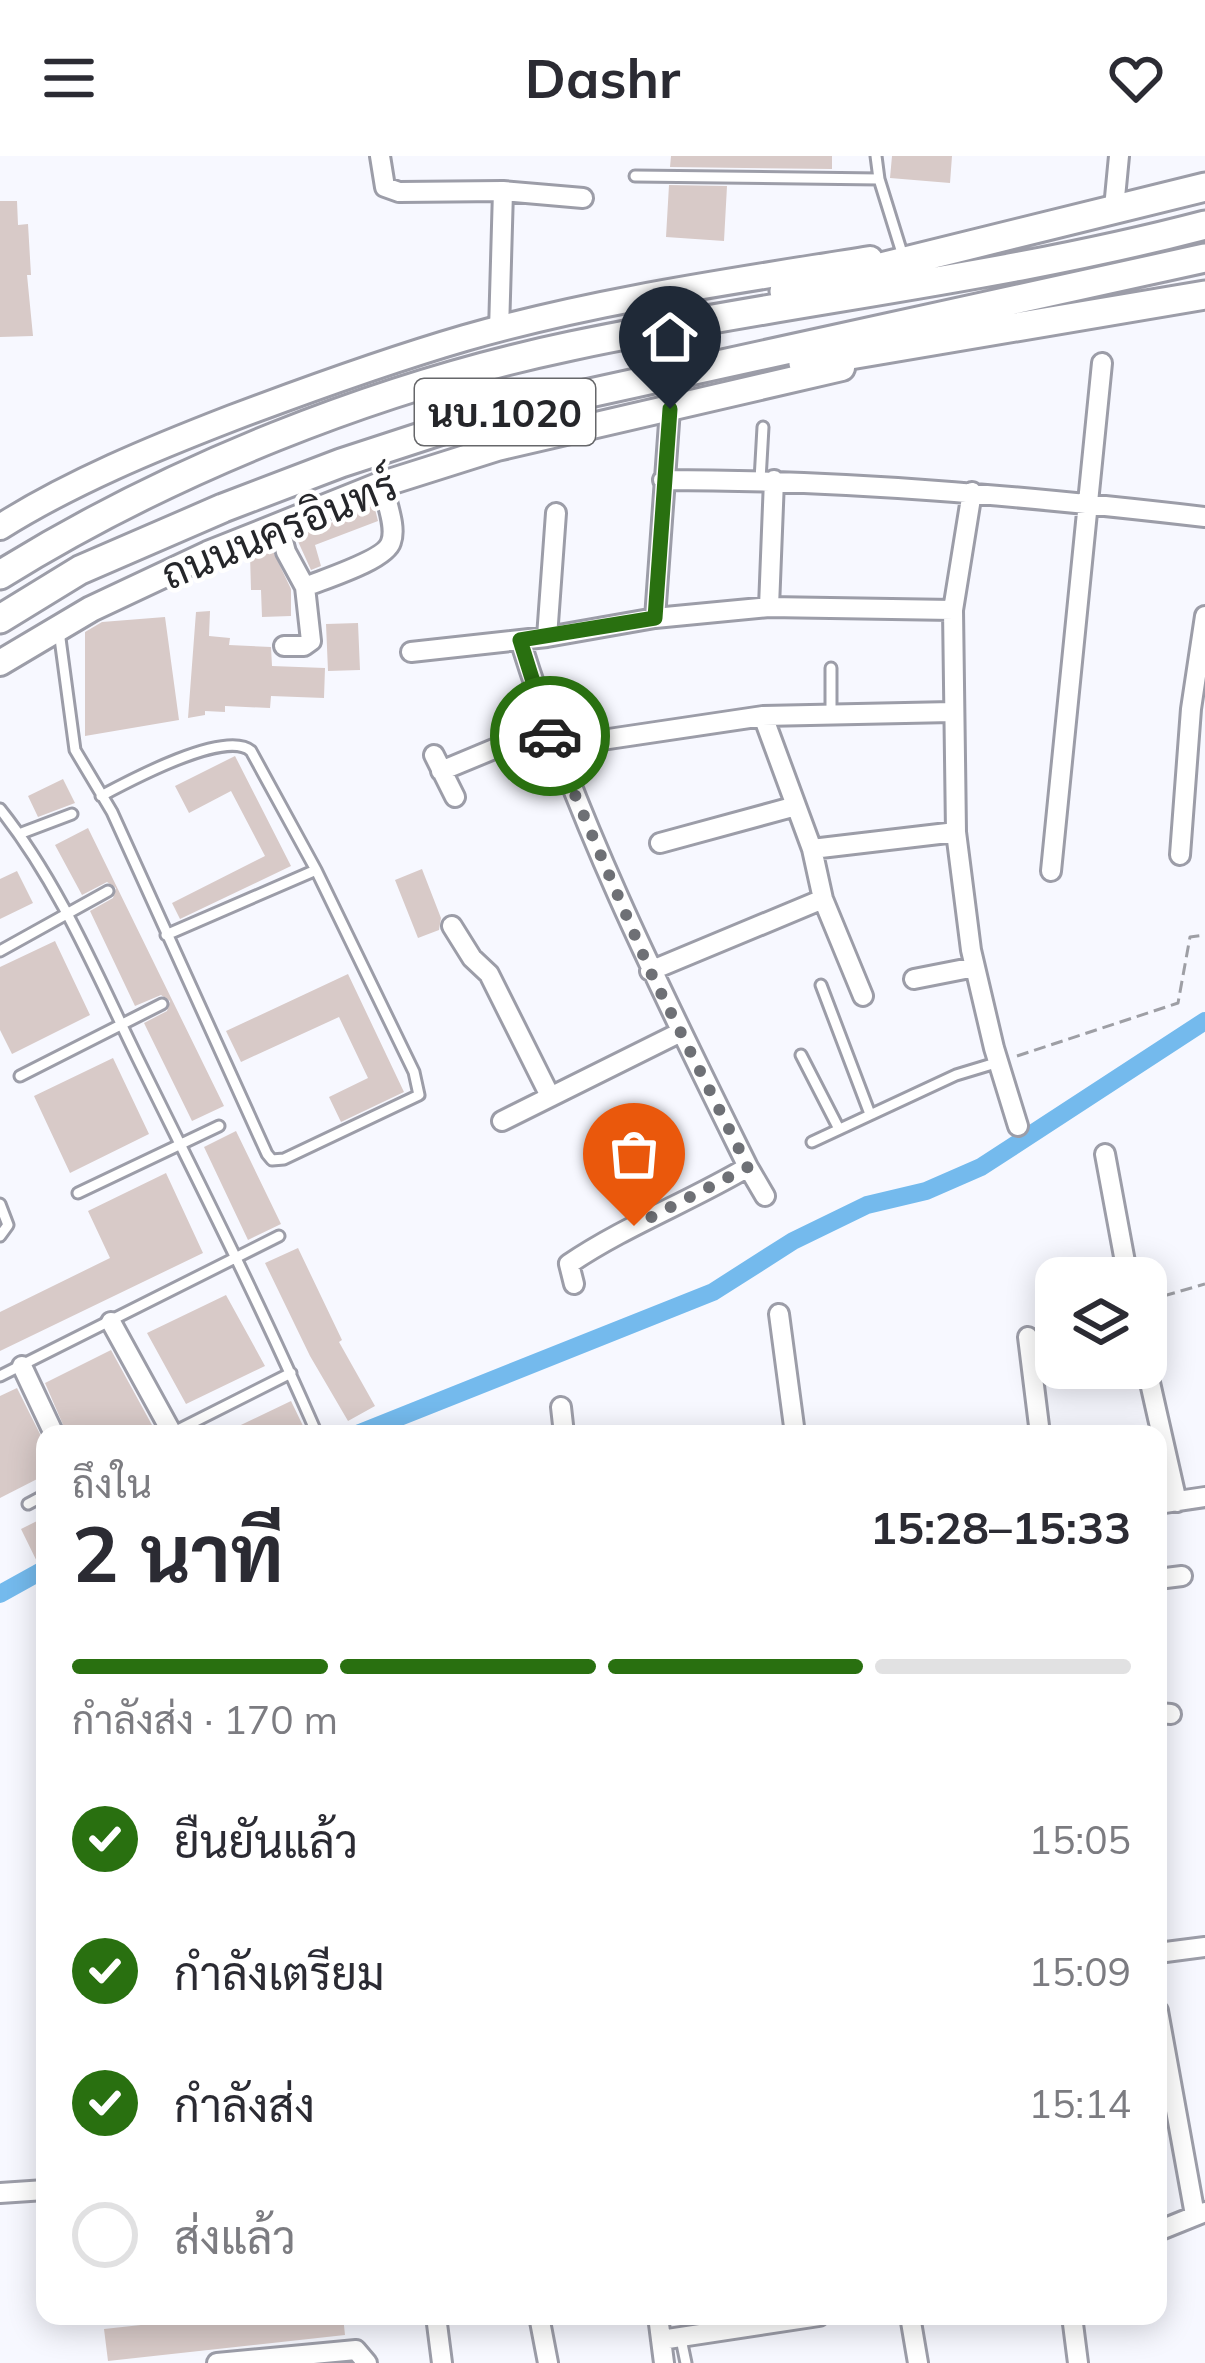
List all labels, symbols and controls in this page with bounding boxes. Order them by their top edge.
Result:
text: Dashr [525,44,680,112]
icon: menu [36,45,102,111]
icon: heart [1103,45,1169,111]
pin [619,286,721,409]
icon: home [637,304,703,370]
road number: นบ.1020 [415,379,595,445]
street label: ถนนนครอินทร์ [153,458,405,600]
courier [490,676,610,796]
icon: car [517,703,583,769]
pin [583,1103,685,1226]
icon: bag [601,1121,667,1187]
map controls [1035,1257,1167,1389]
button: layers [1035,1257,1167,1389]
text: ถึงใน [72,1459,152,1508]
text: 15:28–15:33 [870,1499,1131,1555]
text: 2 นาที [72,1504,284,1602]
text: กำลังส่ง · 170 m [72,1695,338,1744]
icon: check [72,1806,138,1872]
text: ยืนยันแล้ว [174,1813,358,1869]
text: 15:05 [1029,1815,1131,1864]
icon: check [72,1938,138,2004]
text: กำลังเตรียม [174,1945,385,2001]
text: 15:09 [1029,1947,1131,1996]
icon: check [72,2070,138,2136]
text: กำลังส่ง [174,2077,315,2133]
text: 15:14 [1029,2079,1131,2128]
text: ส่งแล้ว [174,2209,296,2265]

